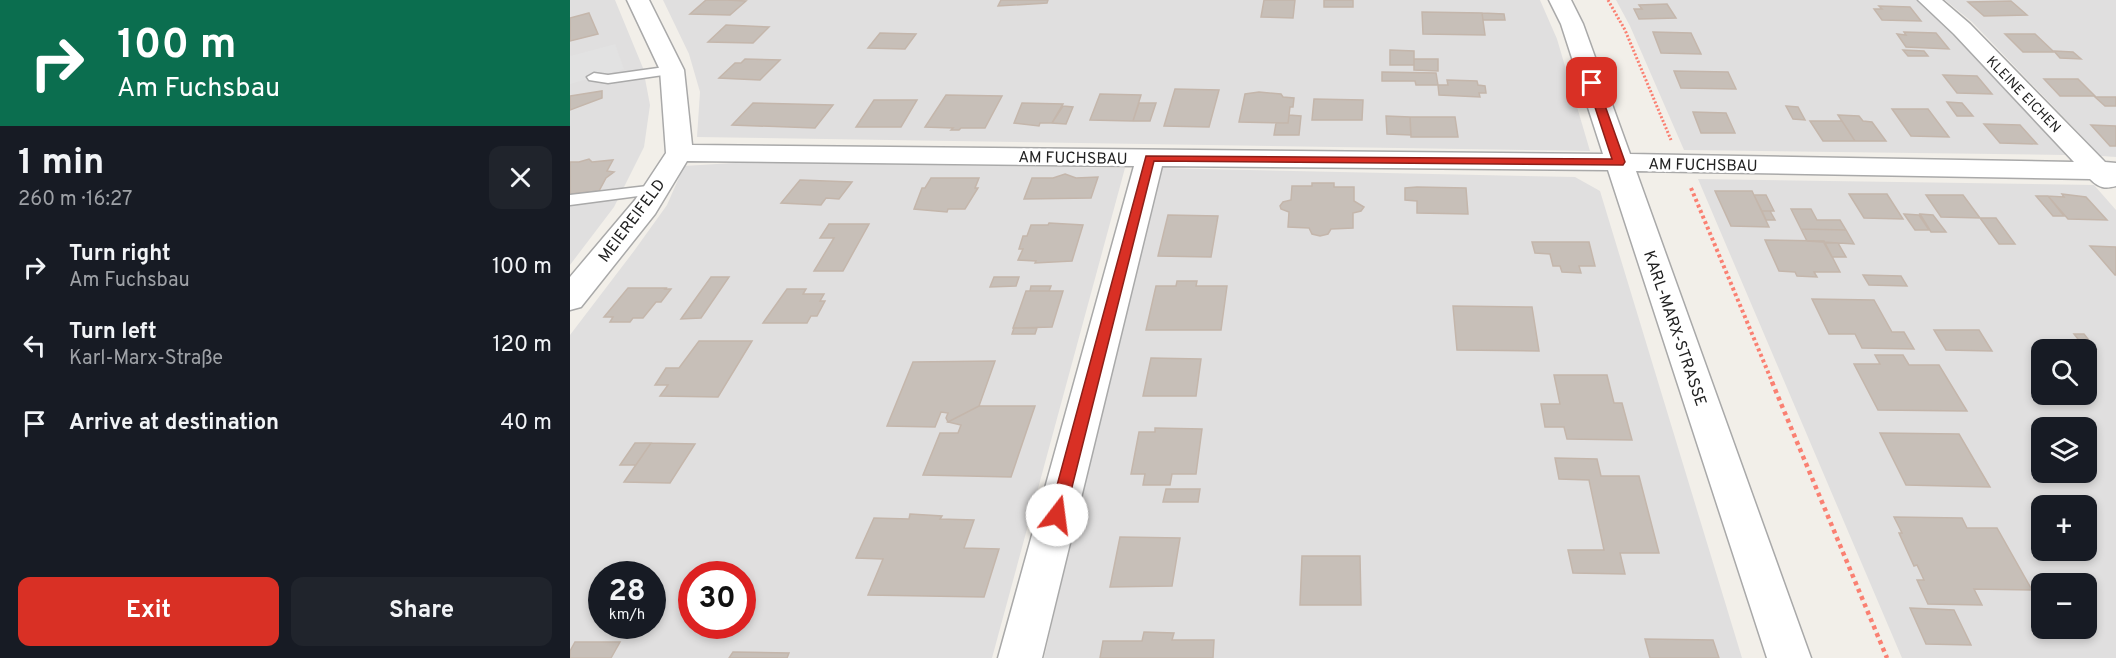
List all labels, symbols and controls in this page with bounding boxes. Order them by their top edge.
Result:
text: 100 m [117,20,236,73]
icon: right [18,24,96,102]
street label: KLEINE EICHEN [1982,53,2064,137]
pin [1566,57,1617,108]
icon: arrive [1575,66,1608,99]
text: Am Fuchsbau [117,72,280,106]
text: 1 min [18,141,104,187]
button: close [489,146,552,209]
street label: AM FUCHSBAU [1018,148,1128,170]
street label: AM FUCHSBAU [1648,155,1758,177]
street label: MEIEREIFELD [595,176,670,267]
text: 260 m · 16:27 [18,187,132,213]
text: Turn right [69,241,171,268]
street label: KARL-MARX-STRASSE [1638,248,1710,409]
icon: right [18,251,51,284]
text: 100 m [492,254,552,281]
text: Am Fuchsbau [69,268,190,294]
text: Turn left [69,319,157,346]
icon: left [18,329,51,362]
text: 120 m [492,332,552,359]
map controls [2031,339,2097,639]
button: search [2031,339,2097,405]
text: Karl-Marx-Straße [69,346,223,372]
icon: arrive [18,407,51,440]
text: Arrive at destination [69,410,279,437]
text: 40 m [500,410,552,437]
button: layers [2031,417,2097,483]
position arrow [1025,483,1089,547]
button: + [2031,495,2097,561]
speed limit sign: 30 [678,561,756,639]
button: − [2031,573,2097,639]
text: 28 [608,574,646,611]
button: Exit [18,577,279,646]
button: Share [291,577,552,646]
text: km/h [609,606,645,625]

